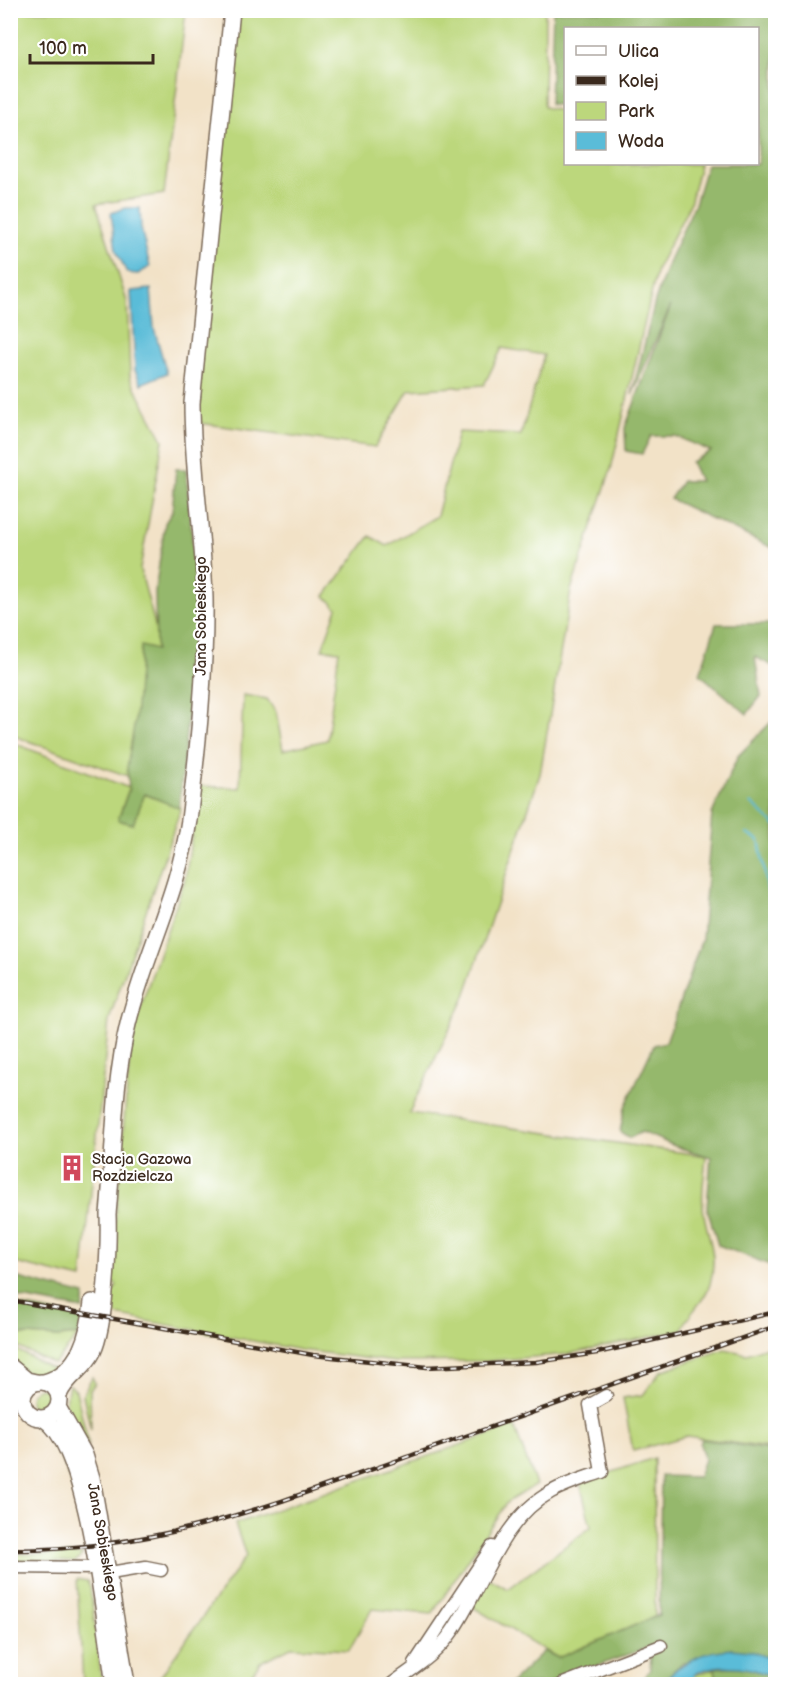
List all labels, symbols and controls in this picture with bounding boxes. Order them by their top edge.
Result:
scale bar [30,27,153,65]
legend [564,27,759,165]
text: 100 m [39,38,87,59]
text: Ulica [618,41,659,62]
text: Kolej [618,71,658,92]
text: Park [618,101,654,122]
text: Woda [618,131,664,152]
street label: Jana Sobieskiego [192,556,211,676]
place label: Stacja Gazowa Rozdzielcza [92,1150,191,1186]
building icon: Stacja Gazowa Rozdzielcza [57,1153,87,1183]
street label: Jana Sobieskiego [83,1482,122,1603]

